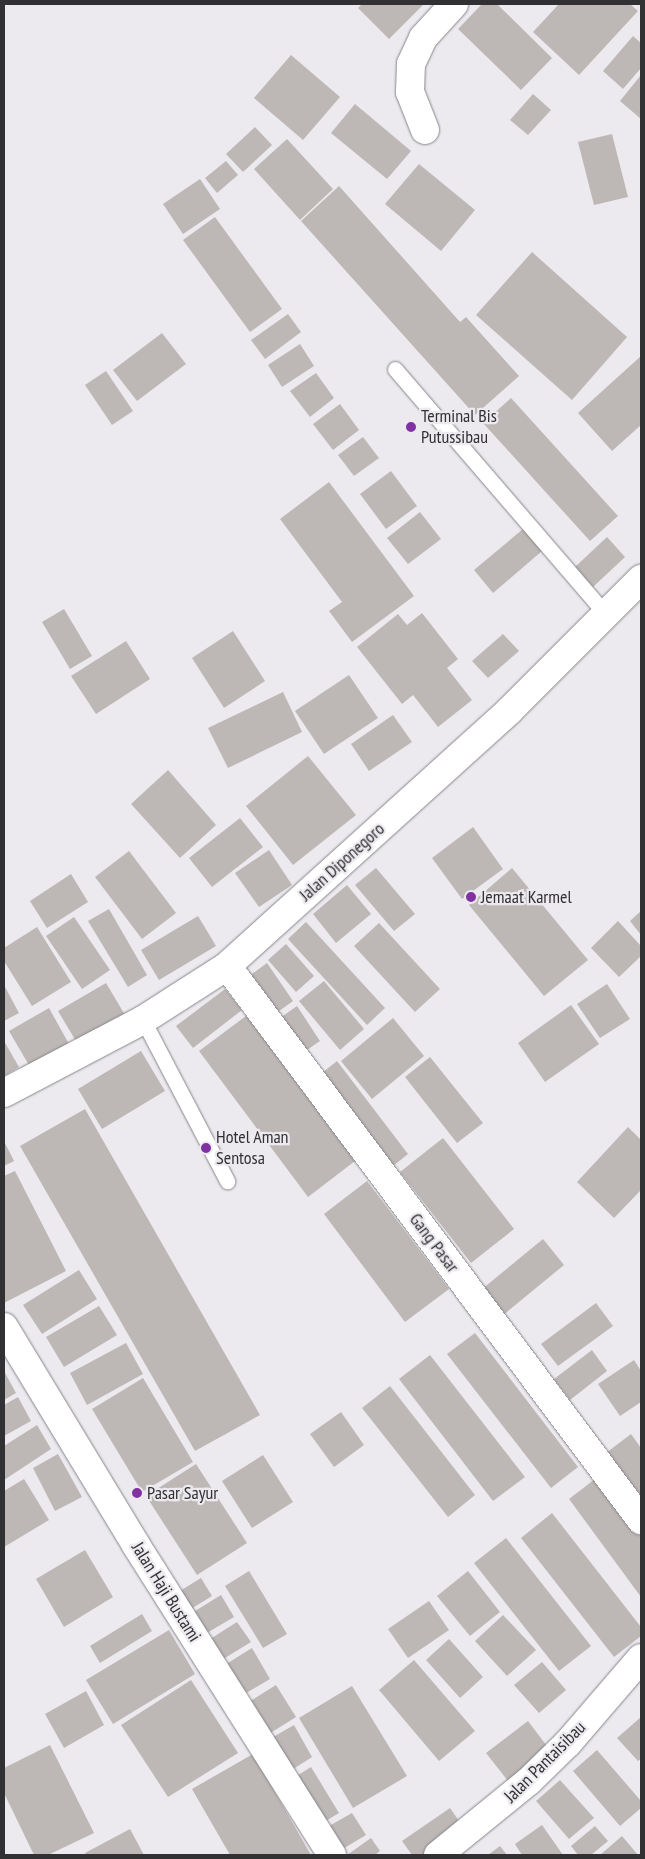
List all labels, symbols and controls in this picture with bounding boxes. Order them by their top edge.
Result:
place label: Terminal Bis Putussibau [421,406,497,448]
marker: Terminal Bis Putussibau [405,421,417,433]
street label: Jalan Diponegoro [295,818,389,906]
place label: Jemaat Karmel [481,886,572,908]
marker: Jemaat Karmel [465,891,477,903]
place label: Hotel Aman Sentosa [216,1127,289,1170]
marker: Hotel Aman Sentosa [200,1142,212,1154]
street label: Gang Pasar [405,1209,463,1277]
place label: Pasar Sayur [147,1482,218,1504]
marker: Pasar Sayur [131,1487,143,1499]
street label: Jalan Haji Bustami [127,1538,205,1646]
street label: Jalan Pantaisibau [500,1717,590,1807]

